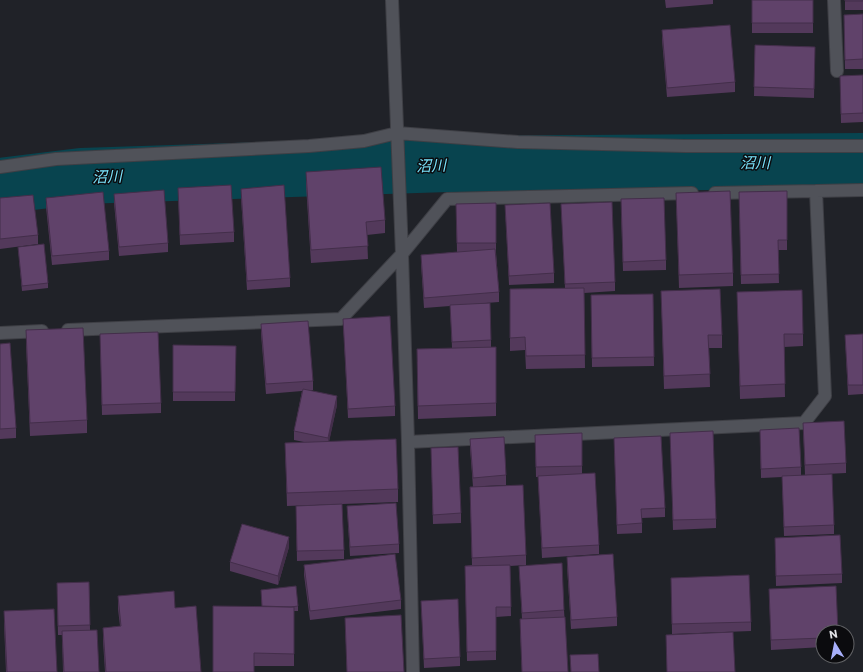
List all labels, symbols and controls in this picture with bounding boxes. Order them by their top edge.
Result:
water label: 沼川 [740,153,772,171]
water label: 沼川 [416,155,448,175]
water label: 沼川 [92,166,124,186]
north arrow [815,624,855,664]
text: N [828,627,838,641]

